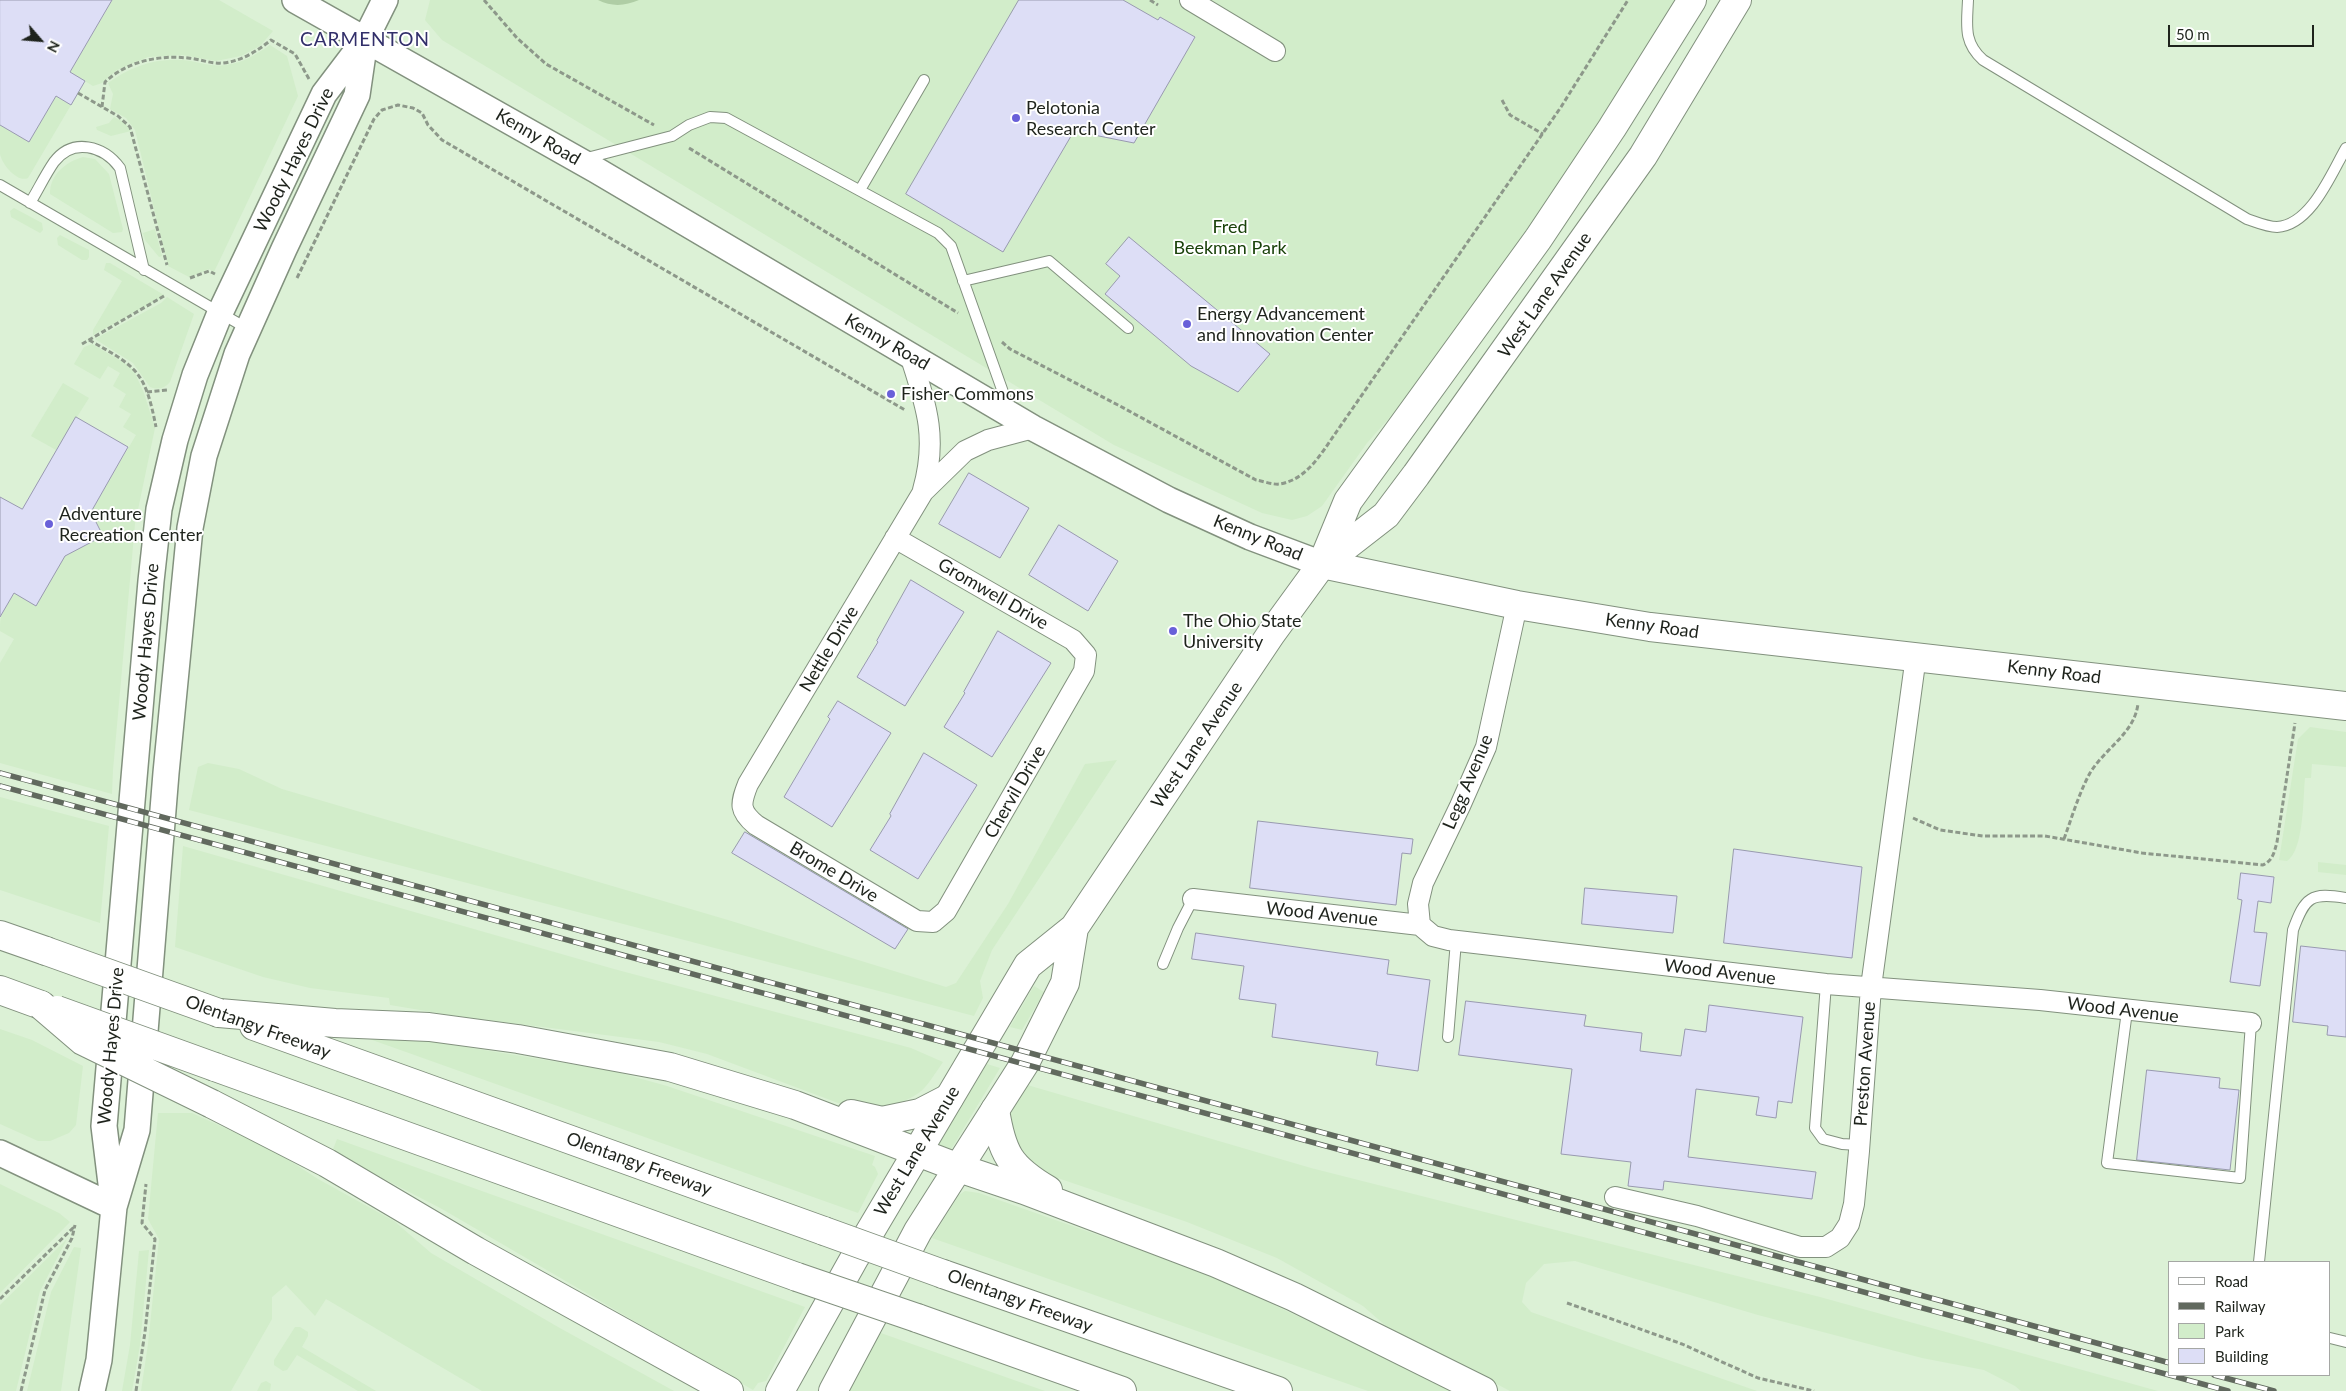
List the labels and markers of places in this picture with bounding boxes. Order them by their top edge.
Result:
place label: Pelotonia Research Center [1026,97,1156,140]
marker: Pelotonia Research Center [1010,112,1022,124]
place label: Energy Advancement and Innovation Center [1197,303,1373,346]
marker: Energy Advancement and Innovation Center [1181,318,1193,330]
place label: Fisher Commons [901,383,1034,405]
marker: Fisher Commons [885,388,897,400]
place label: Adventure Recreation Center [59,503,202,546]
marker: Adventure Recreation Center [43,518,55,530]
place label: The Ohio State University [1183,610,1302,652]
marker: The Ohio State University [1167,625,1179,637]

